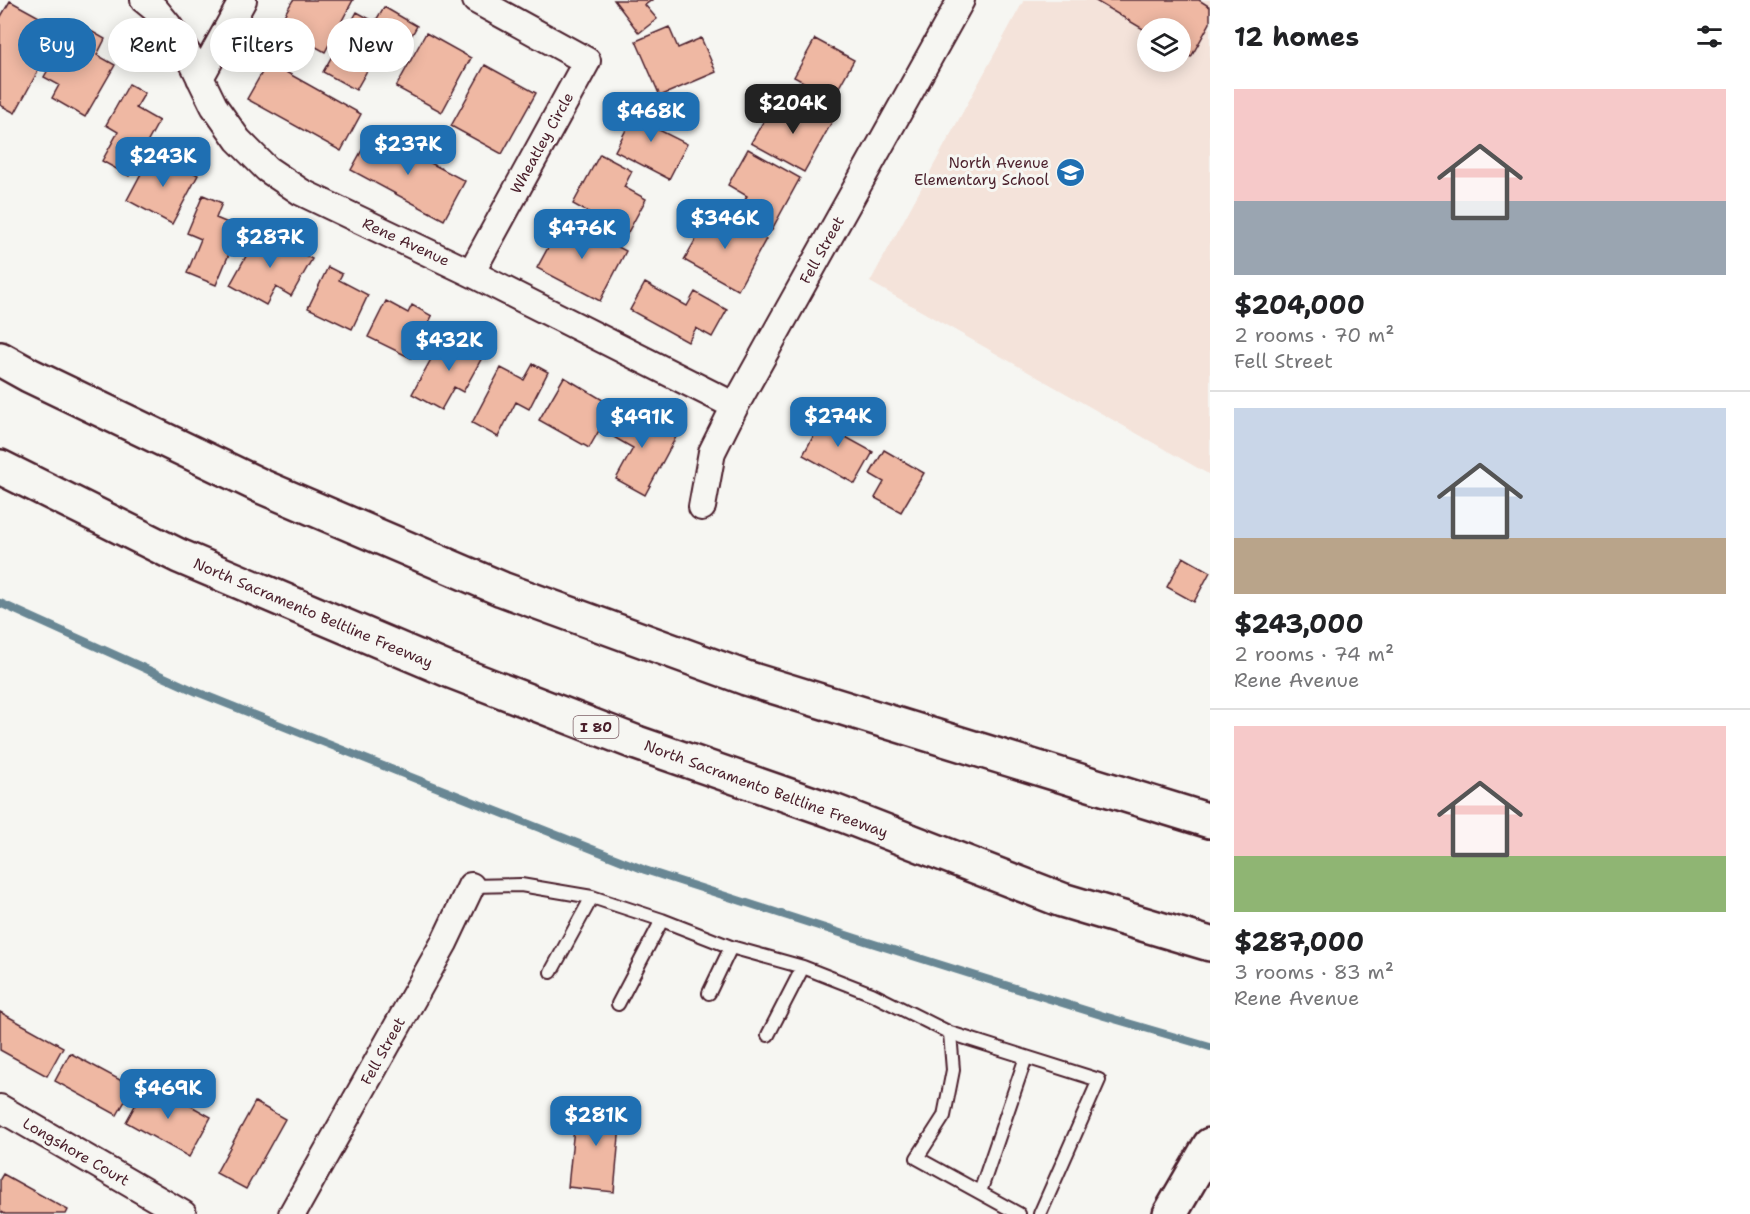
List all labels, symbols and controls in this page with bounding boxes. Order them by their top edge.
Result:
chip: Buy [18,18,96,72]
chip: Rent [108,18,198,72]
chip: Filters [210,18,315,72]
chip: New [327,18,414,72]
map controls [1137,18,1191,72]
button: layers [1137,18,1191,72]
text: 12 homes [1234,19,1359,54]
icon: filters [1693,20,1726,53]
pin: $204K [751,84,835,135]
street label: Wheatley Circle [506,89,578,197]
text: $204K [759,90,827,116]
pin: $468K [609,92,693,143]
text: $468K [617,98,685,124]
pin: $237K [366,125,450,176]
icon: home [1426,128,1534,236]
text: $237K [374,131,442,157]
pin: $243K [121,137,205,188]
text: $243K [129,143,197,169]
place label: North Avenue Elementary School [914,153,1049,190]
school or university icon: North Avenue Elementary School [1054,156,1086,188]
pin: $346K [683,199,767,250]
text: $346K [691,205,759,231]
pin: $476K [540,209,624,260]
street label: Rene Avenue [359,213,453,271]
street label: Fell Street [795,213,849,287]
text: $476K [548,215,616,241]
pin: $287K [228,218,312,269]
text: $287K [236,224,304,250]
text: $204,000 [1234,287,1365,322]
pin: $432K [407,321,491,372]
text: 2 rooms · 70 m² [1234,322,1395,348]
text: $432K [415,327,483,353]
text: Fell Street [1234,348,1333,374]
pin: $274K [796,397,880,448]
pin: $491K [600,398,684,449]
text: $274K [804,403,872,429]
text: $491K [610,404,674,430]
icon: home [1426,447,1534,555]
street label: North Sacramento Beltline Freeway [190,553,436,673]
text: $243,000 [1234,606,1364,641]
text: 2 rooms · 74 m² [1234,641,1394,667]
text: Rene Avenue [1234,667,1359,693]
road number: I 80 [574,716,618,738]
street label: North Sacramento Beltline Freeway [641,735,891,843]
icon: home [1426,765,1534,873]
text: $287,000 [1234,924,1364,959]
text: 3 rooms · 83 m² [1234,959,1394,985]
text: Rene Avenue [1234,985,1359,1011]
street label: Fell Street [356,1014,410,1088]
pin: $469K [126,1069,210,1120]
text: $469K [134,1075,202,1101]
pin: $281K [554,1096,638,1147]
text: $281K [564,1102,628,1128]
street label: Longshore Court [19,1113,133,1191]

